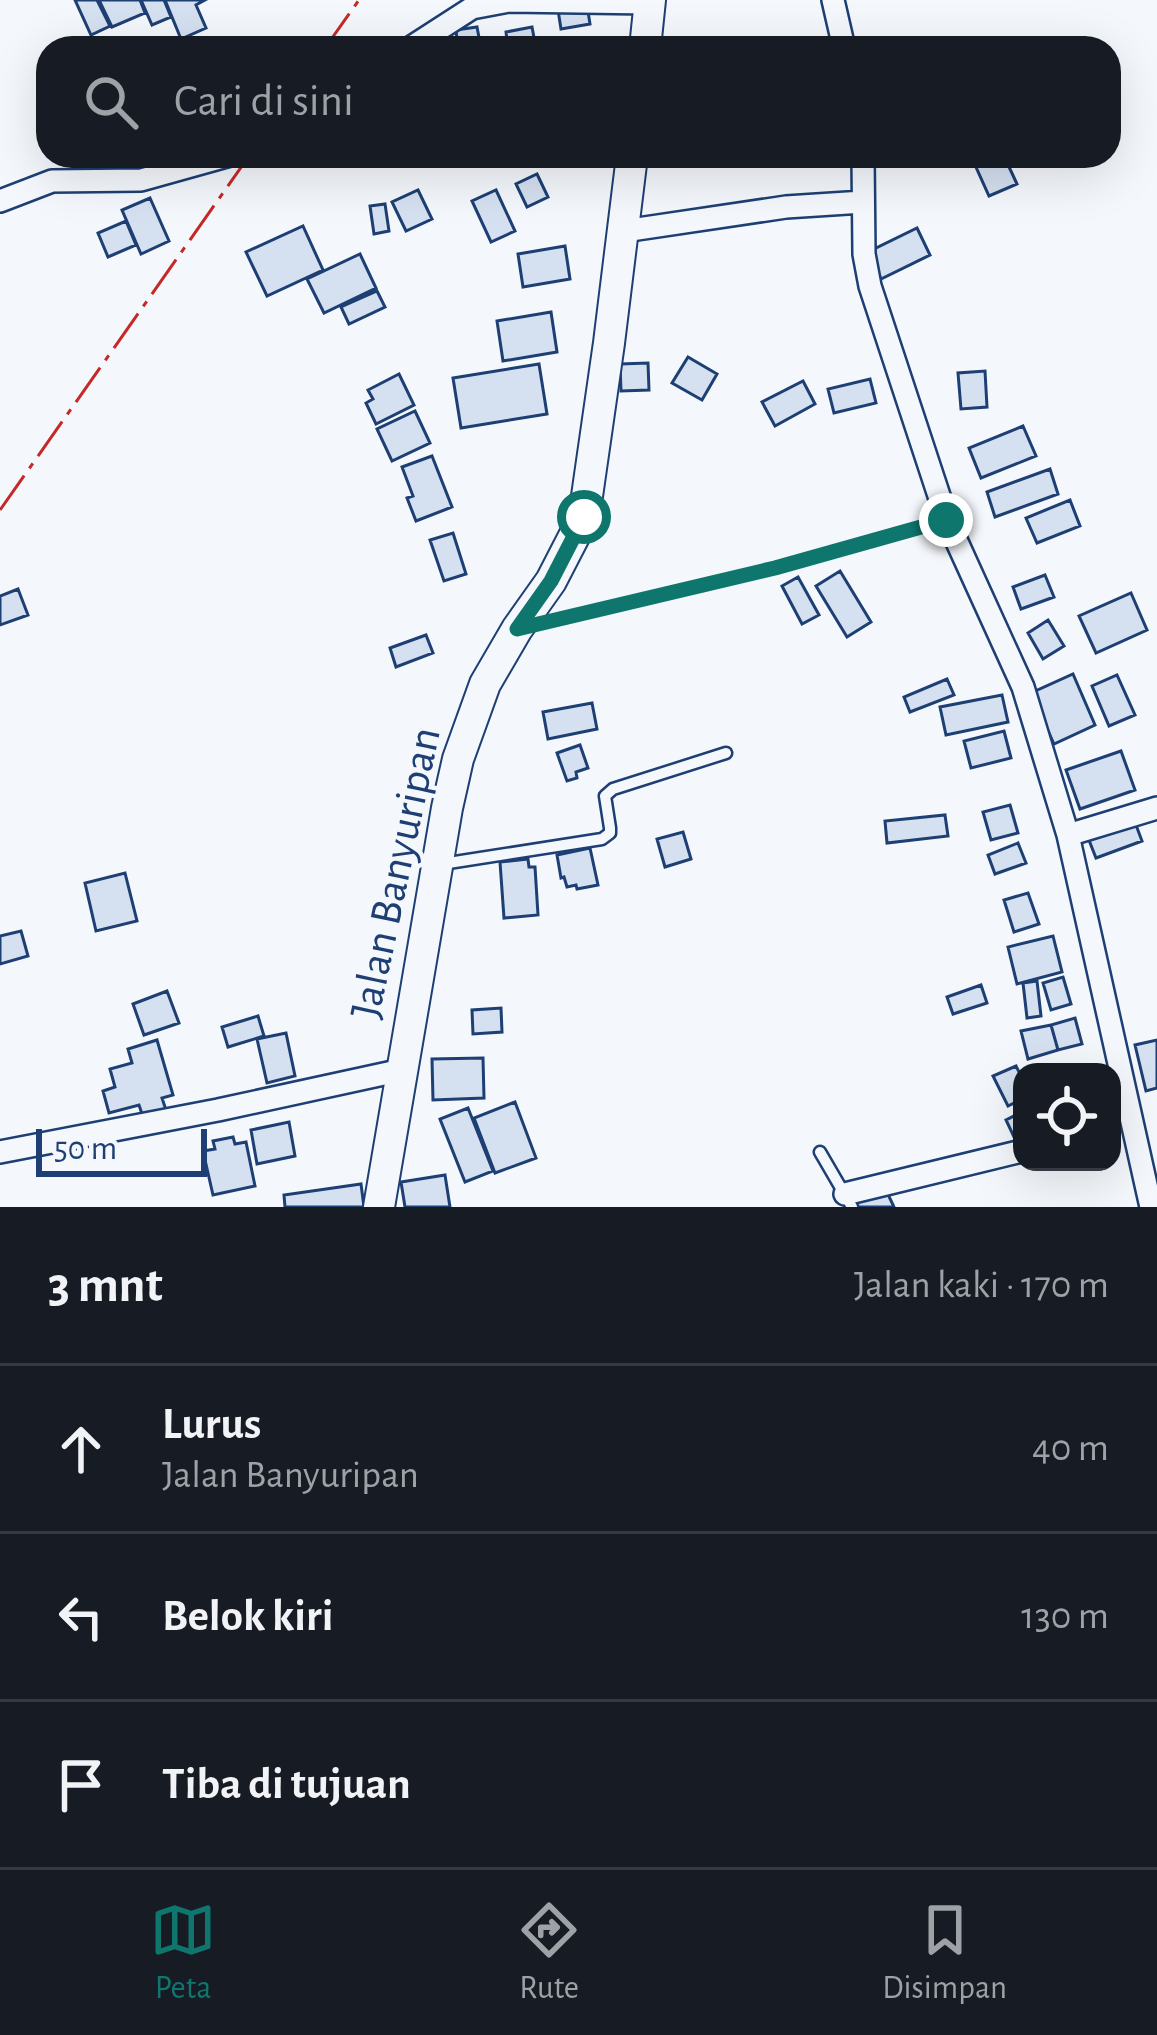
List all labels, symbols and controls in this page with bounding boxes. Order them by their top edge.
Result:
search box [36,36,1121,168]
icon: search [78,69,144,135]
text: Cari di sini [174,79,354,124]
route start [557,490,611,544]
route end [919,493,973,547]
street label: Jalan Banyuripan [343,723,449,1023]
map controls [1013,1063,1121,1171]
button: locate [1013,1063,1121,1171]
scale bar [36,1123,207,1176]
text: 50 m [54,1133,117,1166]
text: 3 mnt [48,1260,163,1311]
text: Jalan kaki · 170 m [854,1266,1109,1305]
text: Lurus [162,1402,261,1447]
icon: ahead [48,1416,114,1482]
text: 40 m [1032,1429,1109,1468]
text: Jalan Banyuripan [162,1456,419,1495]
icon: left [48,1584,114,1650]
text: Belok kiri [162,1594,333,1639]
text: 130 m [1021,1597,1109,1636]
icon: arrive [48,1752,114,1818]
text: Tiba di tujuan [162,1762,411,1807]
tab: Peta [150,1897,216,2009]
tab: Rute [516,1897,582,2009]
tab: Disimpan [882,1897,1007,2009]

